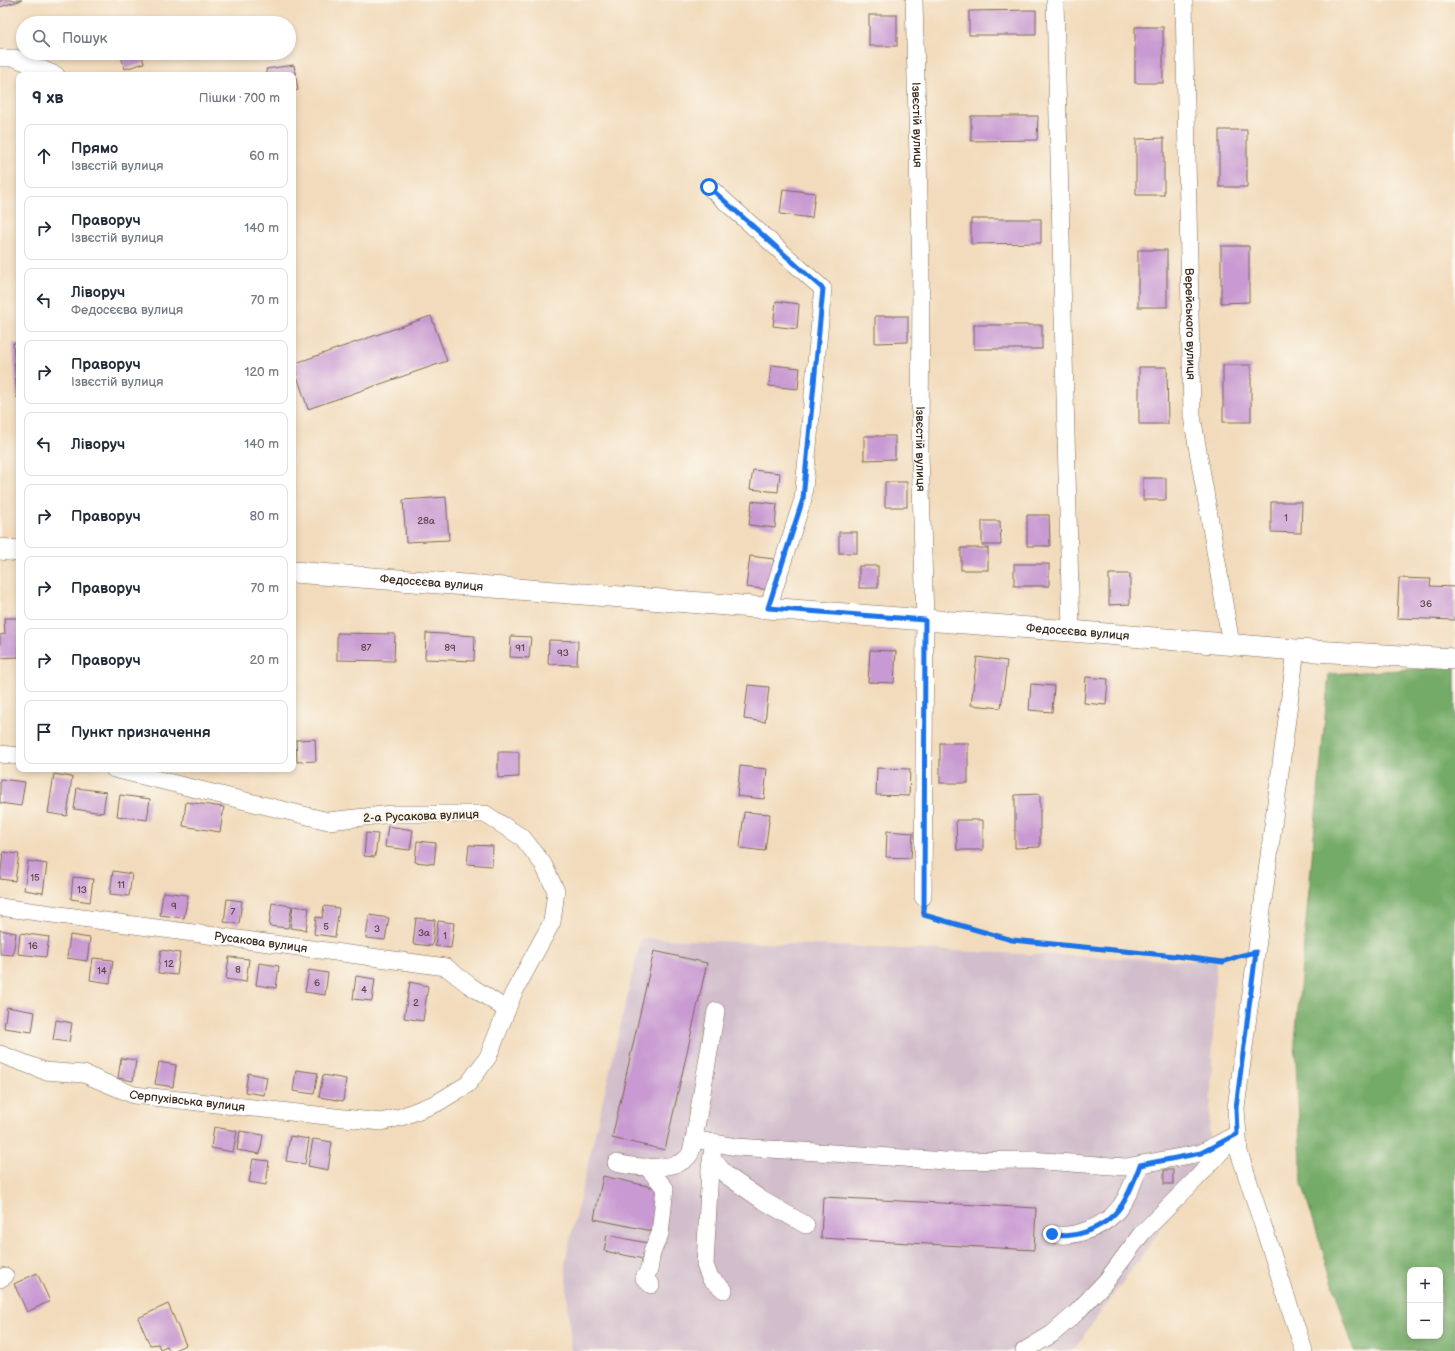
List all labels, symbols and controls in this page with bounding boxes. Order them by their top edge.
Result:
search box [16,16,296,60]
icon: search [30,27,52,49]
text: Пошук [62,29,108,48]
street label: Ізвєстій вулиця [908,82,925,168]
text: 9 хв [32,88,64,108]
text: Пішки · 700 m [199,90,280,106]
text: Прямо [71,139,118,158]
icon: ahead [33,145,55,167]
text: 60 m [249,148,279,164]
text: Ізвєстій вулиця [71,158,163,174]
route start [700,178,718,196]
text: Праворуч [71,211,141,230]
icon: right [33,217,55,239]
text: 140 m [244,220,279,236]
text: Ізвєстій вулиця [71,230,163,246]
street label: Верейського вулиця [1181,268,1198,380]
text: Ліворуч [71,283,125,302]
icon: left [33,289,55,311]
text: 70 m [251,292,279,308]
text: Федосєєва вулиця [71,302,183,318]
text: Праворуч [71,355,141,374]
icon: right [33,361,55,383]
text: 120 m [244,364,279,380]
text: Ізвєстій вулиця [71,374,163,390]
street label: Ізвєстій вулиця [912,406,928,492]
icon: left [33,433,55,455]
text: Ліворуч [71,435,125,454]
text: 140 m [244,436,279,452]
icon: right [33,505,55,527]
text: Праворуч [71,507,141,526]
text: 80 m [250,508,279,524]
house number: 1 [1284,512,1288,524]
house number: 28а [417,515,435,527]
street label: Федосєєва вулиця [379,572,484,594]
icon: right [33,577,55,599]
text: Праворуч [71,579,141,598]
text: 70 m [251,580,279,596]
house number: 36 [1420,598,1432,610]
street label: Федосєєва вулиця [1025,621,1130,644]
house number: 87 [361,642,371,654]
house number: 89 [444,642,456,654]
house number: 91 [515,642,525,654]
house number: 93 [557,647,569,659]
icon: right [33,649,55,671]
text: Праворуч [71,651,141,670]
text: 20 m [249,652,279,668]
icon: arrive [33,721,55,743]
text: Пункт призначення [71,723,211,742]
street label: 2-а Русакова вулиця [363,807,480,826]
house number: 15 [30,872,40,884]
house number: 11 [117,879,125,891]
house number: 13 [77,884,87,896]
house number: 9 [171,900,177,912]
house number: 7 [231,906,236,918]
house number: 5 [323,921,329,933]
house number: 3 [374,923,380,935]
house number: 3а [418,927,430,939]
street label: Русакова вулиця [213,929,309,956]
house number: 1 [443,930,447,942]
house number: 16 [28,940,38,952]
house number: 12 [164,958,174,970]
house number: 8 [235,964,241,976]
house number: 14 [97,965,107,977]
house number: 6 [314,977,320,989]
house number: 4 [361,984,367,996]
house number: 2 [413,997,419,1009]
street label: Серпухівська вулиця [127,1087,246,1115]
route end [1043,1225,1061,1243]
map controls [1407,1267,1443,1339]
button: + [1407,1267,1443,1303]
button: − [1407,1303,1443,1339]

